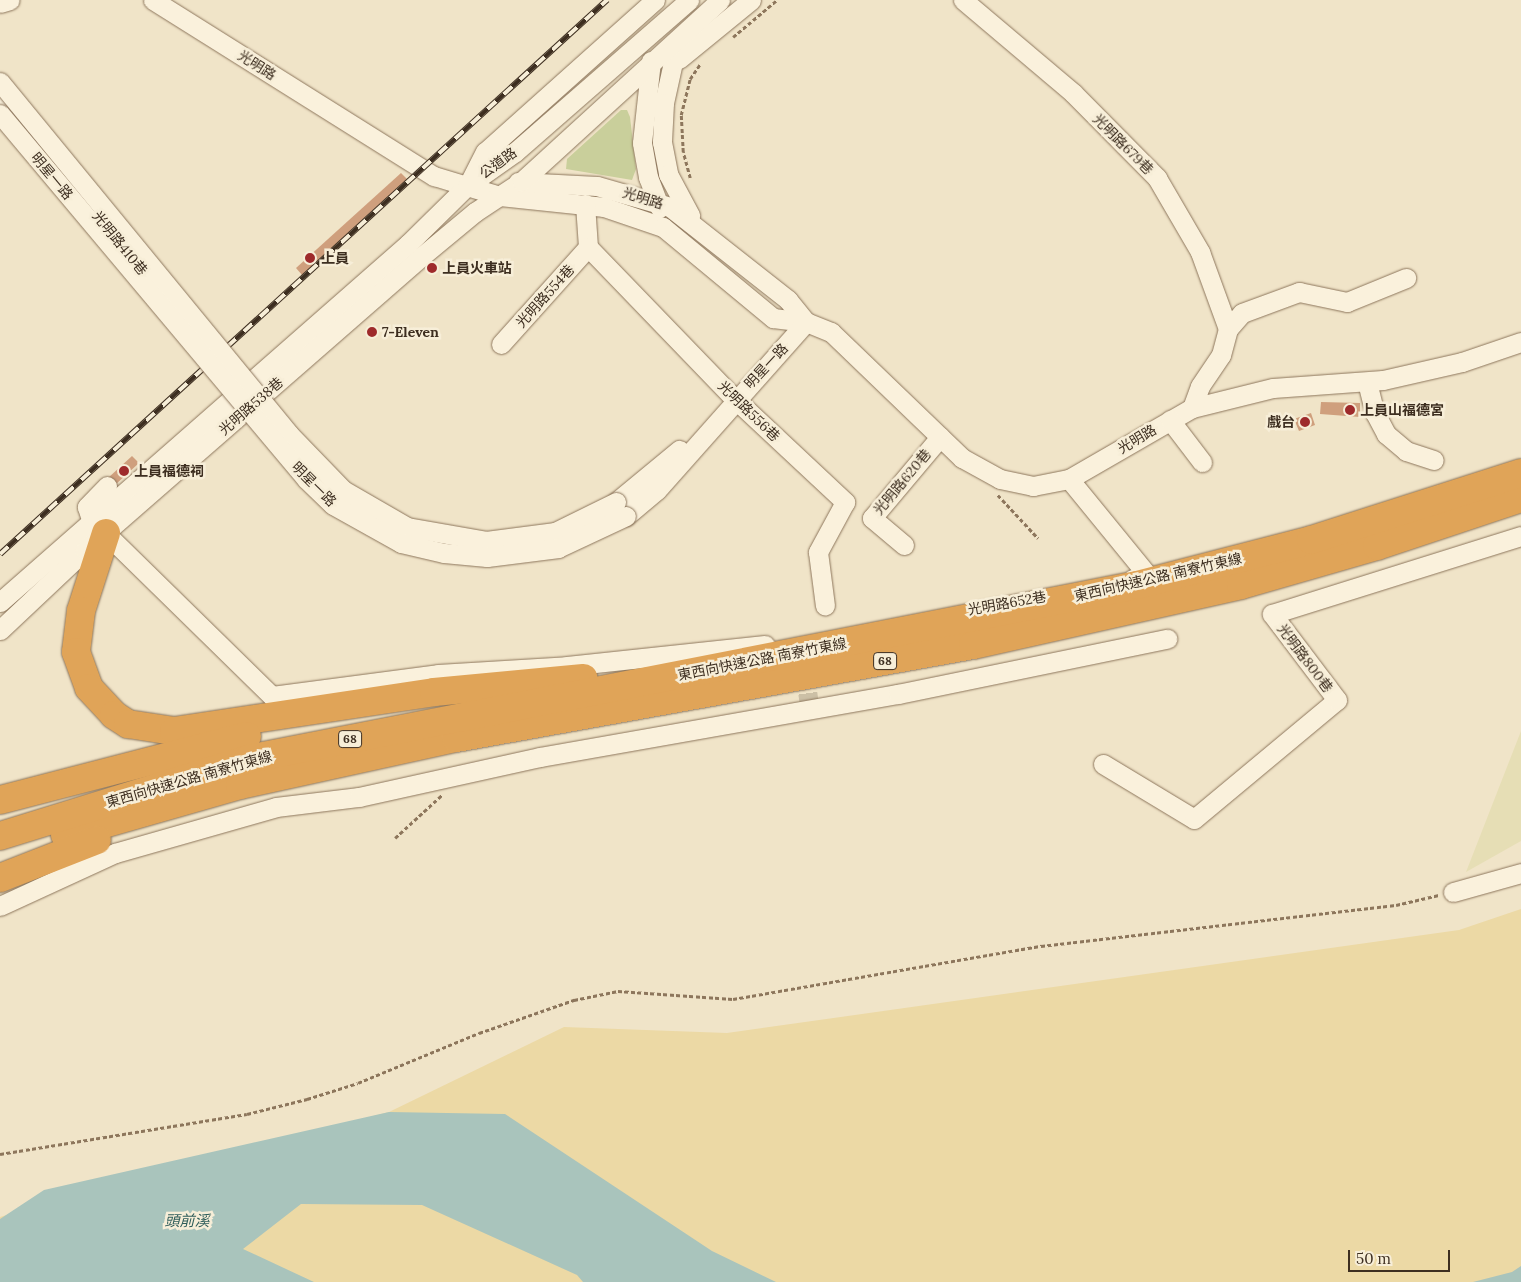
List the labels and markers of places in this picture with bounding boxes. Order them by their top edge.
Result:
place label: 上員 [321,250,349,266]
marker: 上員 [303,251,317,265]
place label: 上員火車站 [442,260,512,276]
marker: 上員火車站 [426,262,438,274]
place label: 7-Eleven [382,324,439,340]
marker: 7-Eleven [366,326,378,338]
place label: 上員山福德宮 [1360,402,1444,418]
marker: 上員山福德宮 [1344,404,1356,416]
place label: 戲台 [1267,414,1295,430]
marker: 戲台 [1299,416,1311,428]
place label: 上員福德祠 [134,463,204,479]
marker: 上員福德祠 [118,465,130,477]

